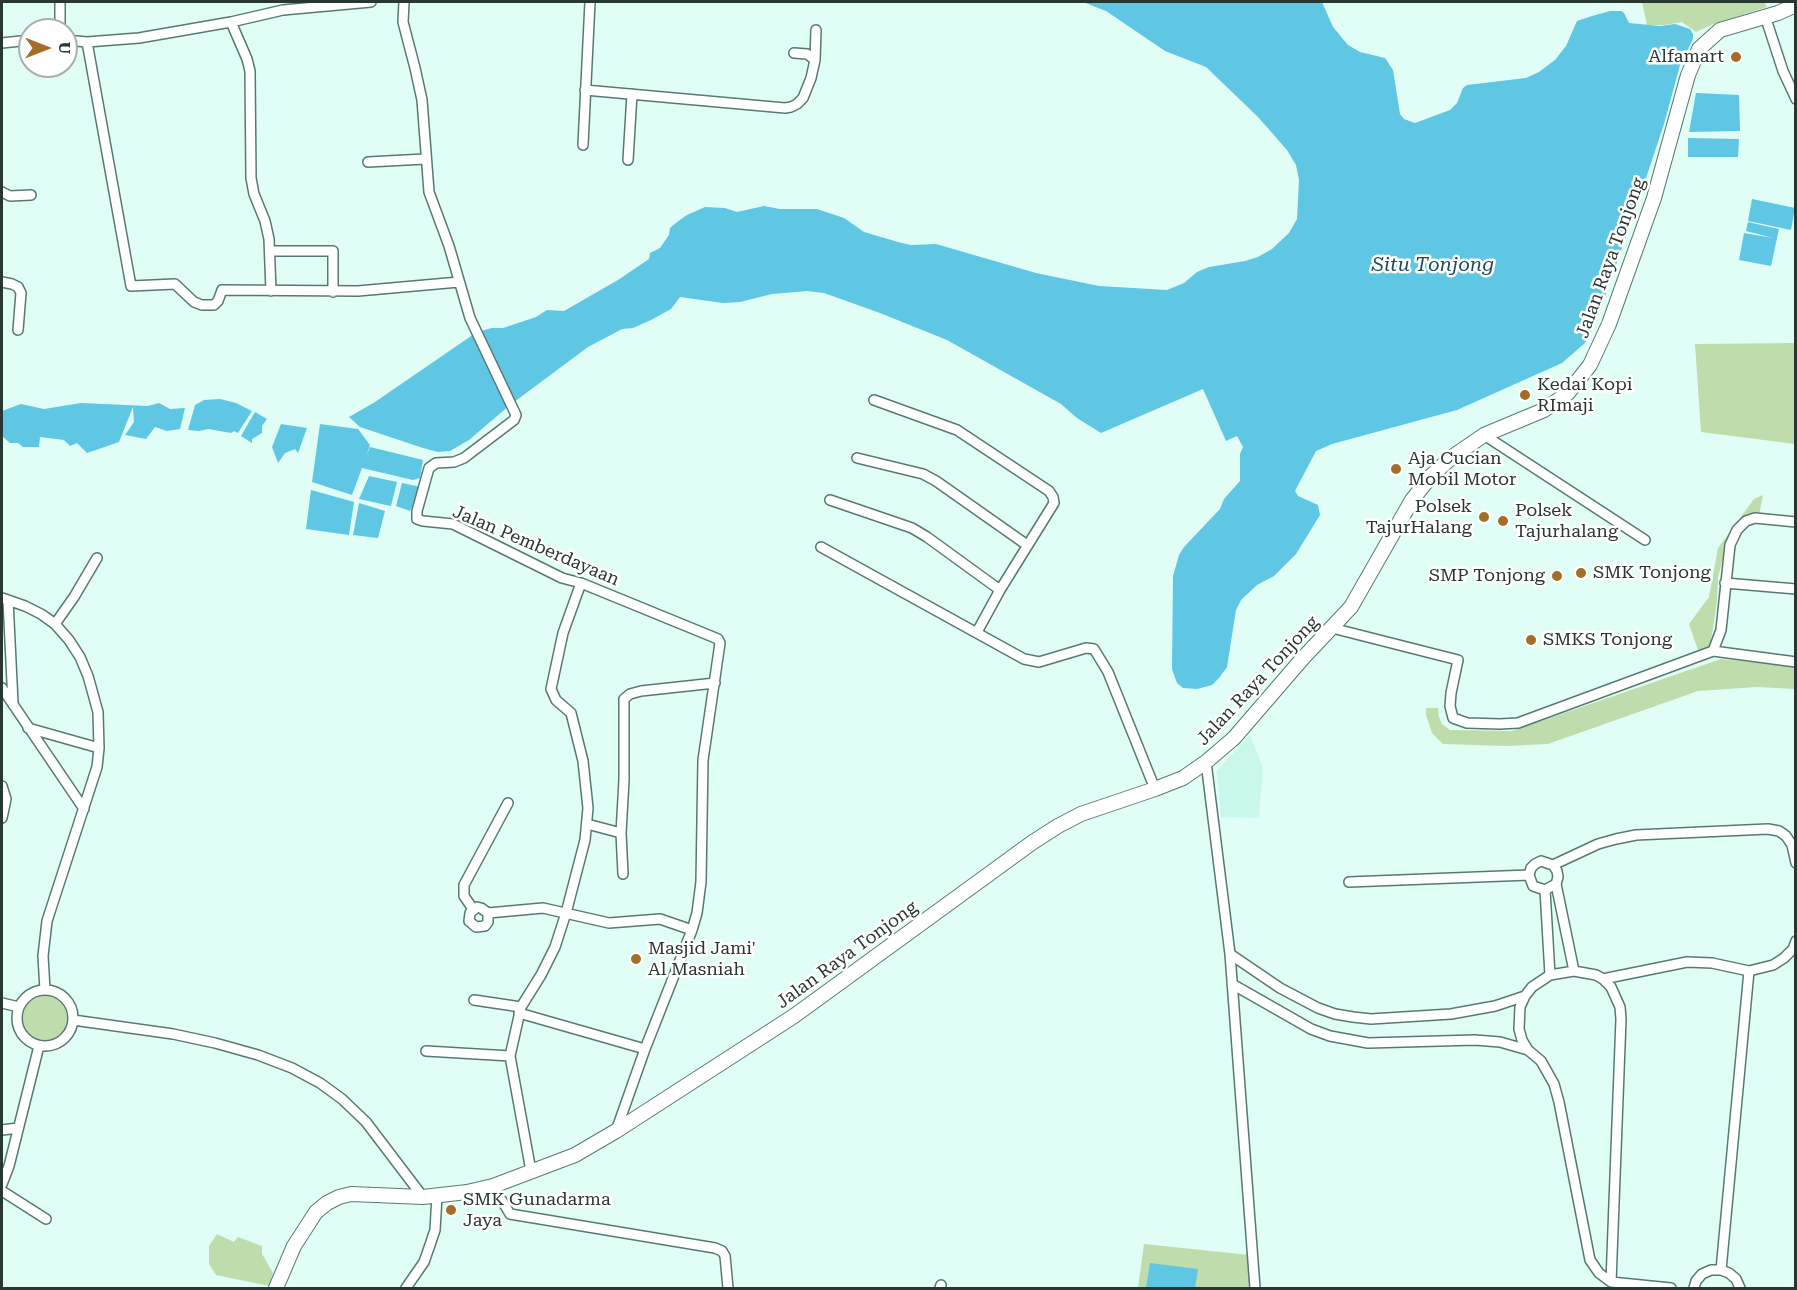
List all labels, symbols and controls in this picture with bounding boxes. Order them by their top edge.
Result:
north arrow [18,18,78,78]
text: U [55,42,74,54]
place label: Alfamart [1649,46,1724,68]
marker: Alfamart [1729,50,1743,64]
street label: Jalan Raya Tonjong [1572,175,1650,341]
water label: Situ Tonjong [1372,253,1494,277]
place label: Kedai Kopi RImaji [1537,374,1633,416]
marker: Kedai Kopi RImaji [1518,388,1532,402]
place label: Aja Cucian Mobil Motor [1408,448,1517,490]
marker: Aja Cucian Mobil Motor [1389,462,1403,476]
place label: Polsek TajurHalang [1366,496,1472,538]
place label: Polsek Tajurhalang [1515,500,1618,542]
street label: Jalan Pemberdayaan [449,501,623,591]
marker: Polsek TajurHalang [1477,510,1491,524]
marker: Polsek Tajurhalang [1496,514,1510,528]
place label: SMK Tonjong [1593,562,1711,584]
place label: SMP Tonjong [1429,565,1545,587]
marker: SMK Tonjong [1574,566,1588,580]
marker: SMP Tonjong [1550,569,1564,583]
street label: Jalan Raya Tonjong [1192,612,1324,750]
place label: SMKS Tonjong [1543,629,1672,651]
marker: SMKS Tonjong [1524,633,1538,647]
street label: Jalan Raya Tonjong [772,897,922,1013]
place label: Masjid Jami' Al Masniah [648,938,756,980]
marker: Masjid Jami' Al Masniah [629,952,643,966]
place label: SMK Gunadarma Jaya [463,1189,611,1232]
marker: SMK Gunadarma Jaya [444,1203,458,1217]

